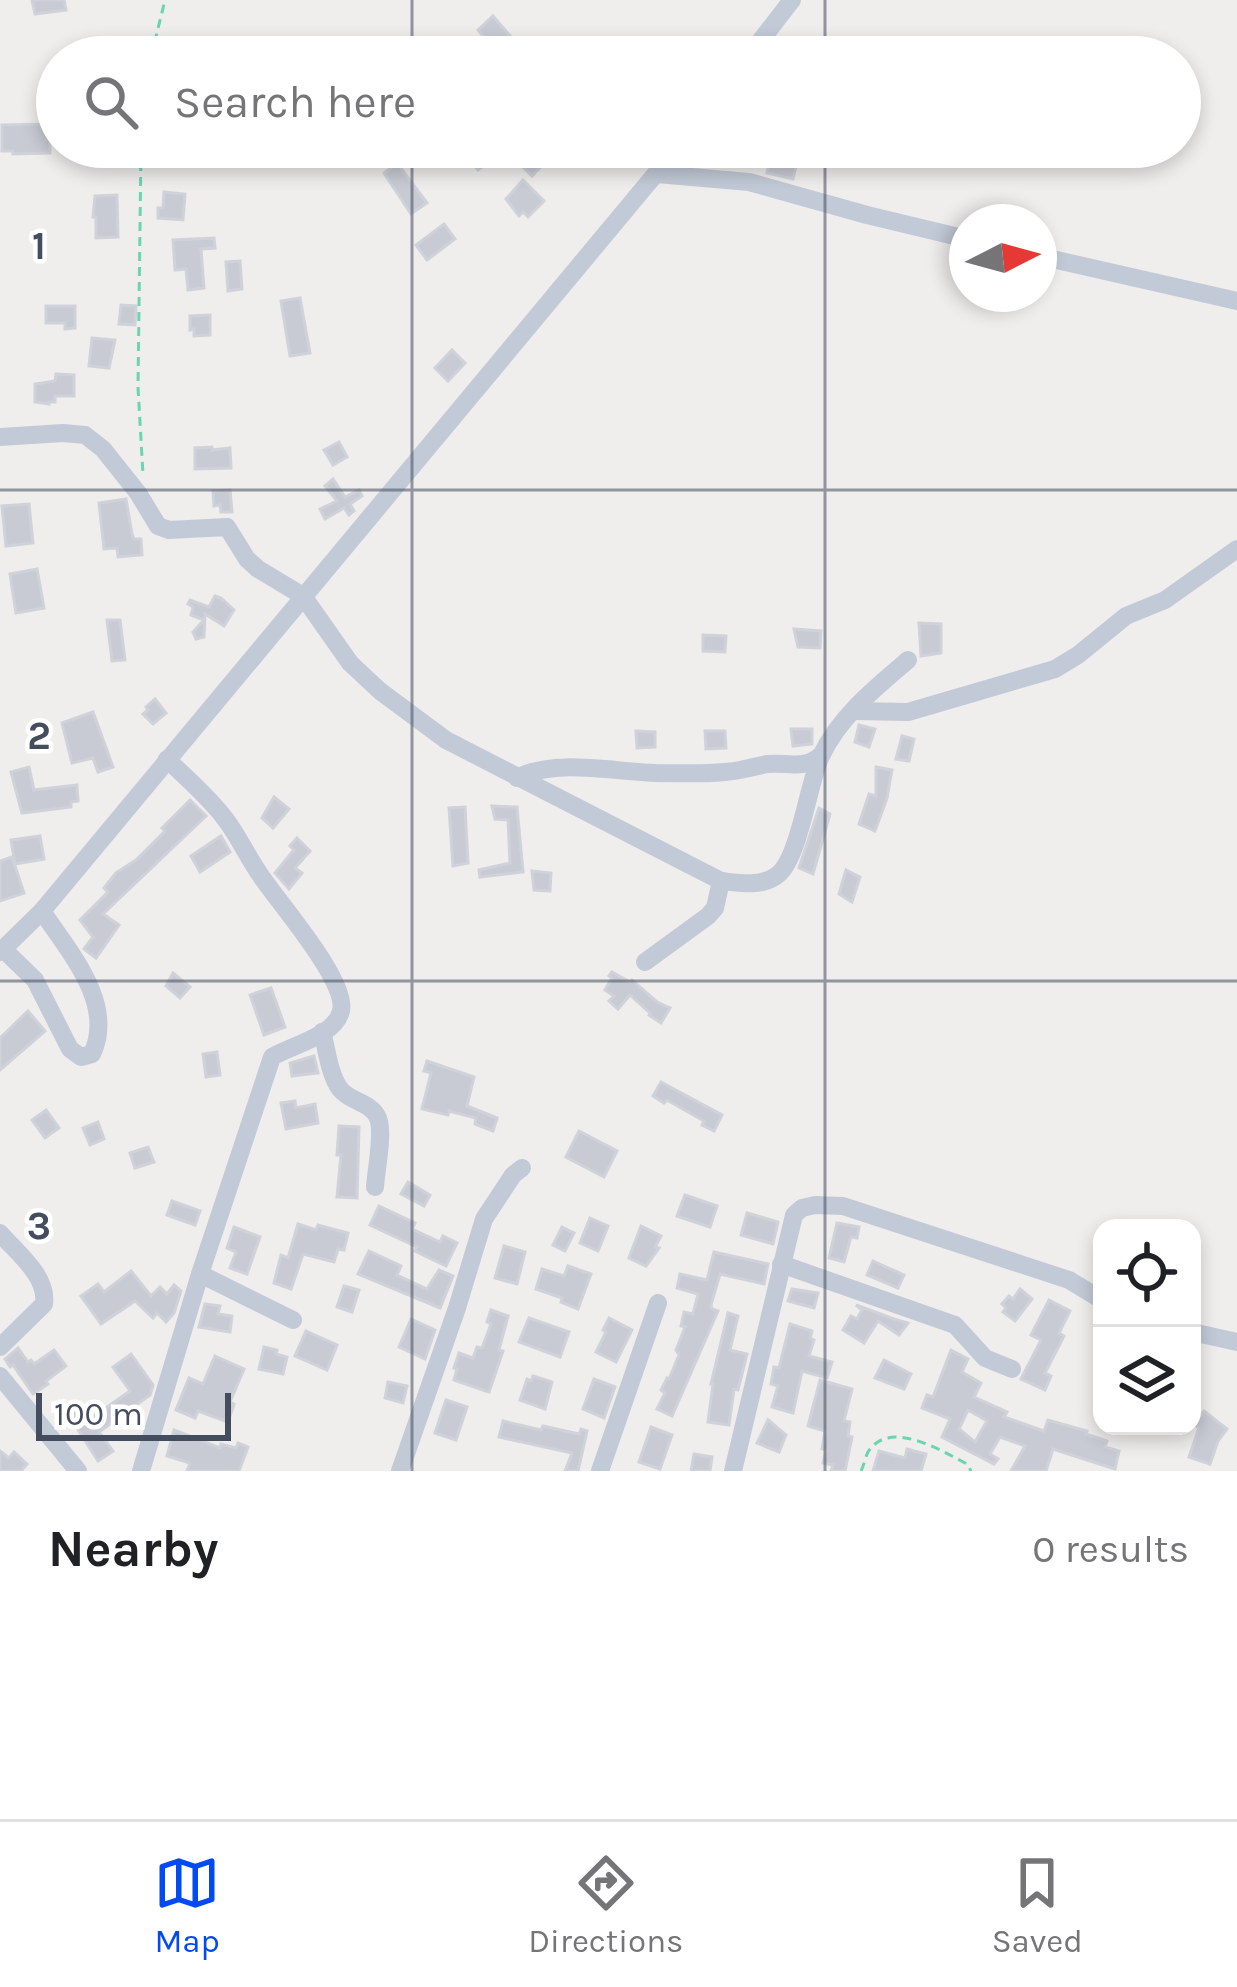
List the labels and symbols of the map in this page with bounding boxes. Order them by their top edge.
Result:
north arrow [949,204,1057,312]
text: 1 [32,223,46,269]
text: 2 [27,713,51,759]
text: 3 [27,1203,51,1249]
scale bar [36,1387,231,1440]

